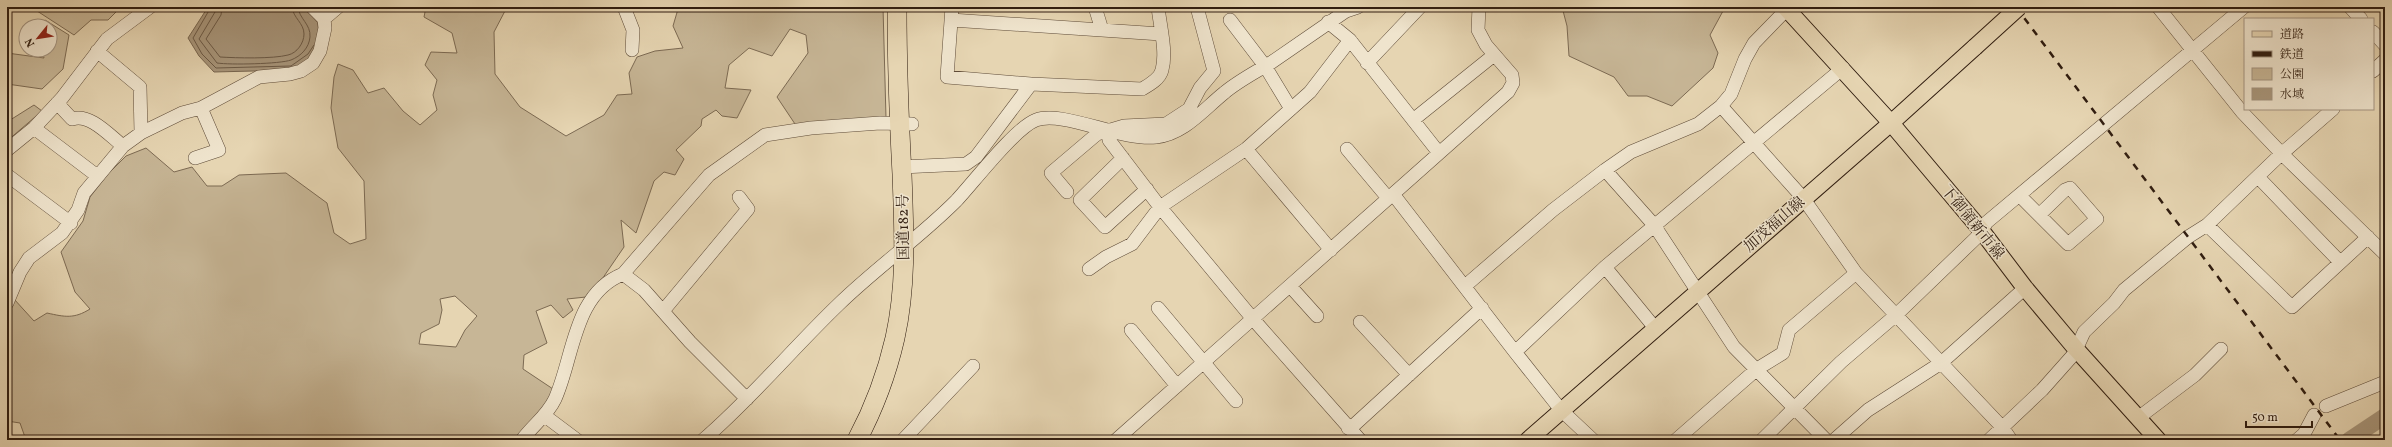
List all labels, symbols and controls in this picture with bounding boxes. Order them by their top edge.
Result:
north arrow [18,18,58,58]
legend [2244,18,2374,110]
text: 道路 [2280,27,2304,43]
text: N [22,35,39,49]
text: 鉄道 [2279,47,2304,63]
text: 公園 [2280,67,2304,83]
text: 水域 [2280,87,2304,103]
street label: 下御領新市線 [1935,181,2008,265]
street label: 加茂福山線 [1740,193,1810,258]
street label: 国道182号 [893,194,916,260]
scale bar [2246,403,2312,429]
text: 50 m [2252,410,2278,426]

